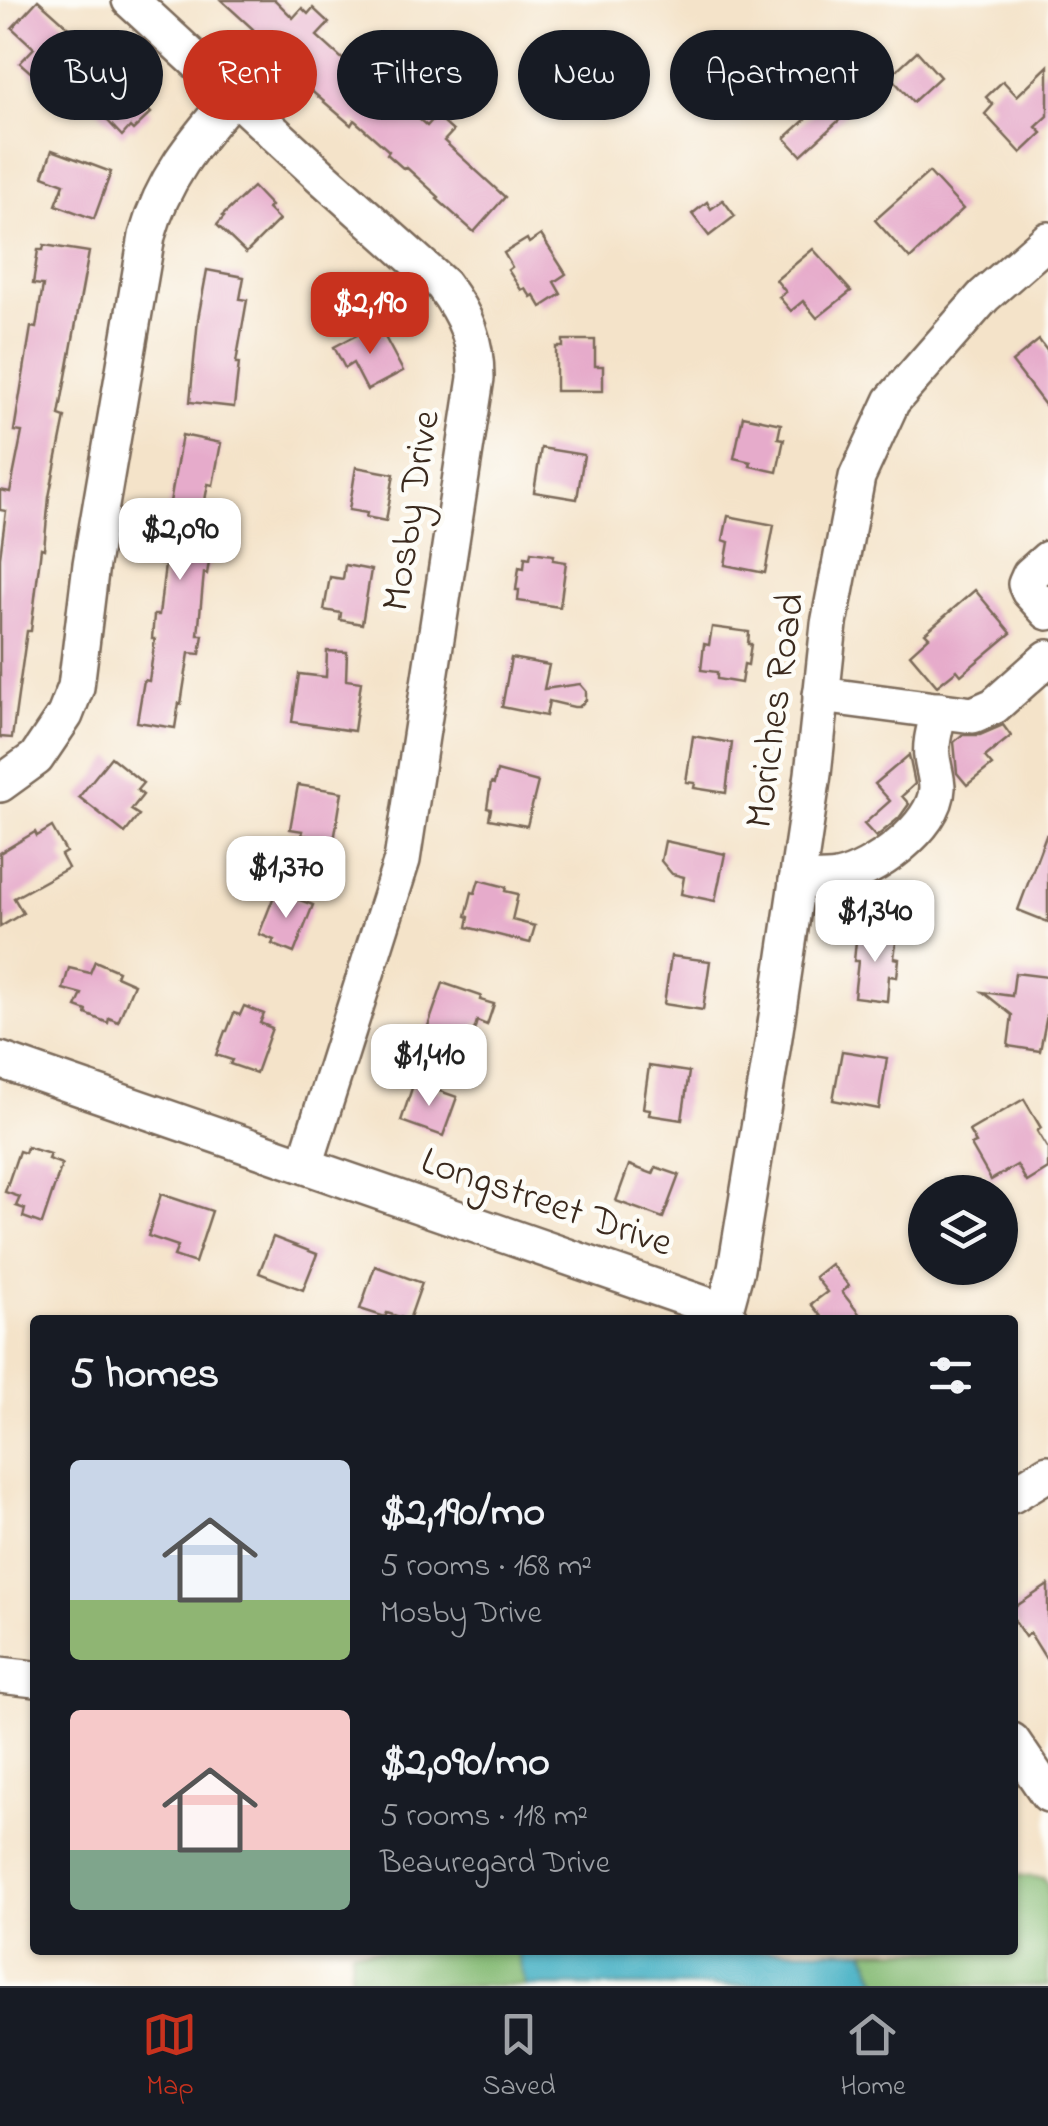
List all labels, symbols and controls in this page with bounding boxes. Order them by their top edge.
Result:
chip: Buy [30,30,163,120]
chip: Rent [183,30,317,120]
chip: Filters [337,30,498,120]
chip: New [518,30,650,120]
chip: Apartment [670,30,894,120]
pin: $2,190 [289,272,451,357]
text: $2,190 [333,281,407,328]
street label: Mosby Drive [368,406,458,616]
pin: $2,090 [99,498,261,583]
text: $2,090 [141,507,219,554]
street label: Moriches Road [731,590,823,832]
pin: $1,370 [205,836,367,921]
text: $1,370 [248,845,324,892]
pin: $1,340 [794,880,956,965]
text: $1,340 [837,889,913,936]
pin: $1,410 [348,1024,510,1109]
text: $1,410 [393,1033,465,1080]
street label: Longstreet Drive [412,1133,680,1275]
map controls [908,1175,1018,1285]
button: layers [908,1175,1018,1285]
text: 5 homes [70,1345,219,1406]
icon: filters [923,1348,978,1403]
text: $2,190/mo [380,1483,545,1544]
icon: home [150,1500,270,1620]
text: 5 rooms · 168 m² [380,1544,592,1591]
text: Mosby Drive [380,1591,542,1638]
text: $2,090/mo [380,1733,550,1794]
icon: home [150,1750,270,1870]
text: 5 rooms · 118 m² [380,1794,588,1841]
text: Beauregard Drive [380,1841,610,1888]
tab: Map [142,2007,197,2108]
tab: Saved [482,2007,555,2108]
tab: Home [840,2007,906,2108]

